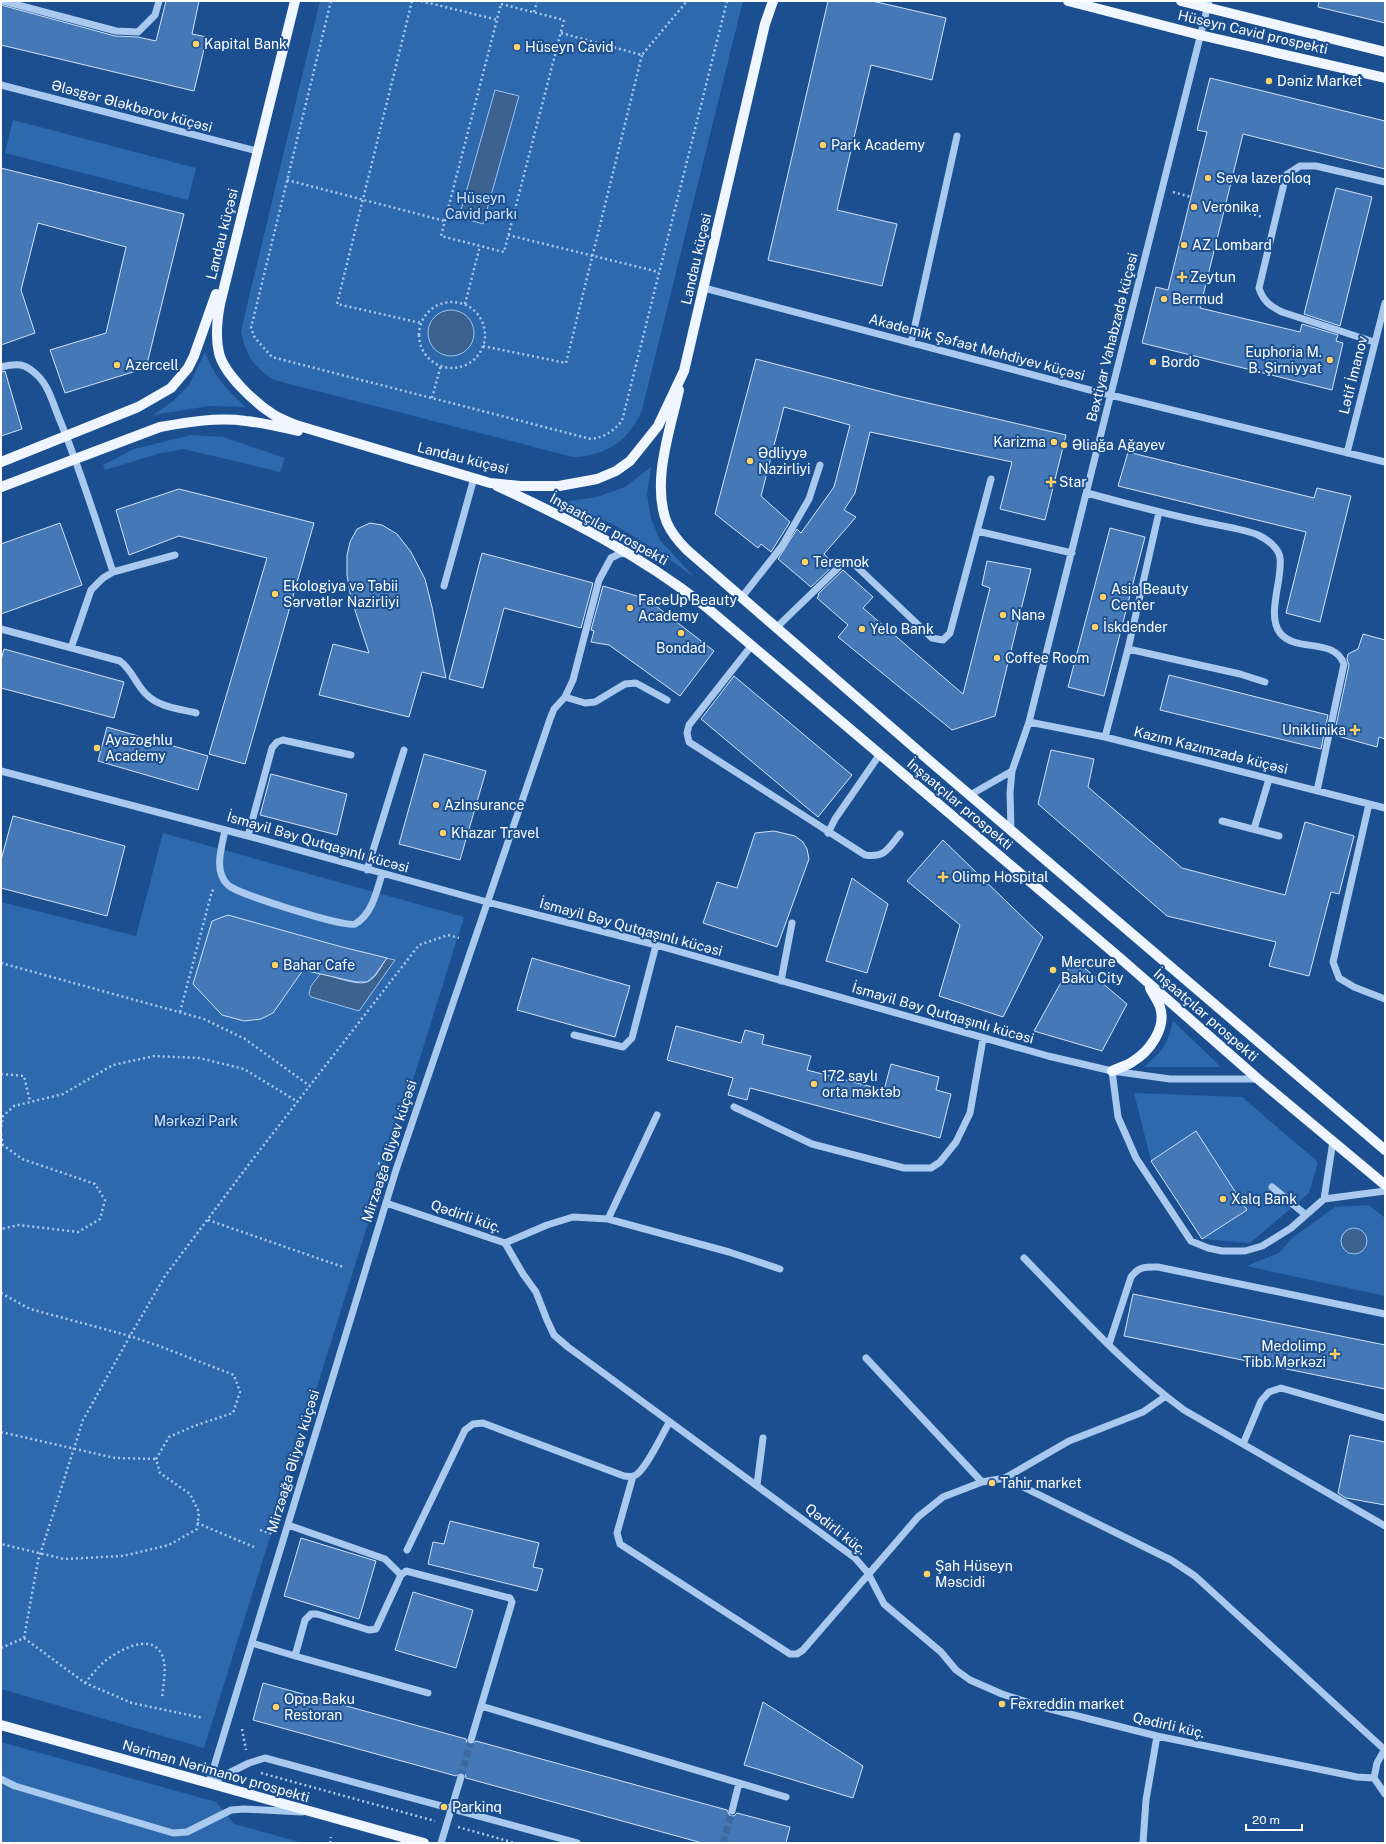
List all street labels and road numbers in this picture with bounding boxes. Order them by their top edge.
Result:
street label: Hüseyn Cavid prospekti [1176,7,1330,57]
street label: Ələsgər Ələkbərov küçəsi [50,77,214,135]
street label: Landau küçəsi [203,187,241,281]
street label: Landau küçəsi [678,212,714,306]
street label: Bəxtiyar Vahabzadə küçəsi [1083,251,1141,423]
street label: Akademik Şəfaət Mehdiyev küçəsi [867,310,1087,384]
street label: Lətif İmanov [1334,334,1370,416]
street label: Landau küçəsi [416,439,510,477]
street label: İnşaatçılar prospekti [547,488,672,568]
street label: Kazım Kazımzadə küçəsi [1132,723,1290,777]
street label: İnşaatçılar prospekti [904,754,1017,853]
street label: İsmayil Bəy Qutqaşınlı kücəsi [225,806,411,876]
street label: İsmayil Bəy Qutqaşınlı kücəsi [538,893,725,959]
street label: İnşaatçılar prospekti [1151,964,1263,1065]
street label: İsmayil Bəy Qutqaşınlı kücəsi [850,977,1036,1047]
street label: Mirzəağa Əliyev küçəsi [358,1078,420,1224]
street label: Qədirli küç. [429,1196,503,1236]
street label: Mirzəağa Əliyev küçəsi [264,1388,322,1534]
street label: Qədirli küç. [802,1500,870,1558]
street label: Qədirli küç. [1131,1709,1207,1741]
street label: Nəriman Nərimanov prospekti [121,1737,311,1805]

